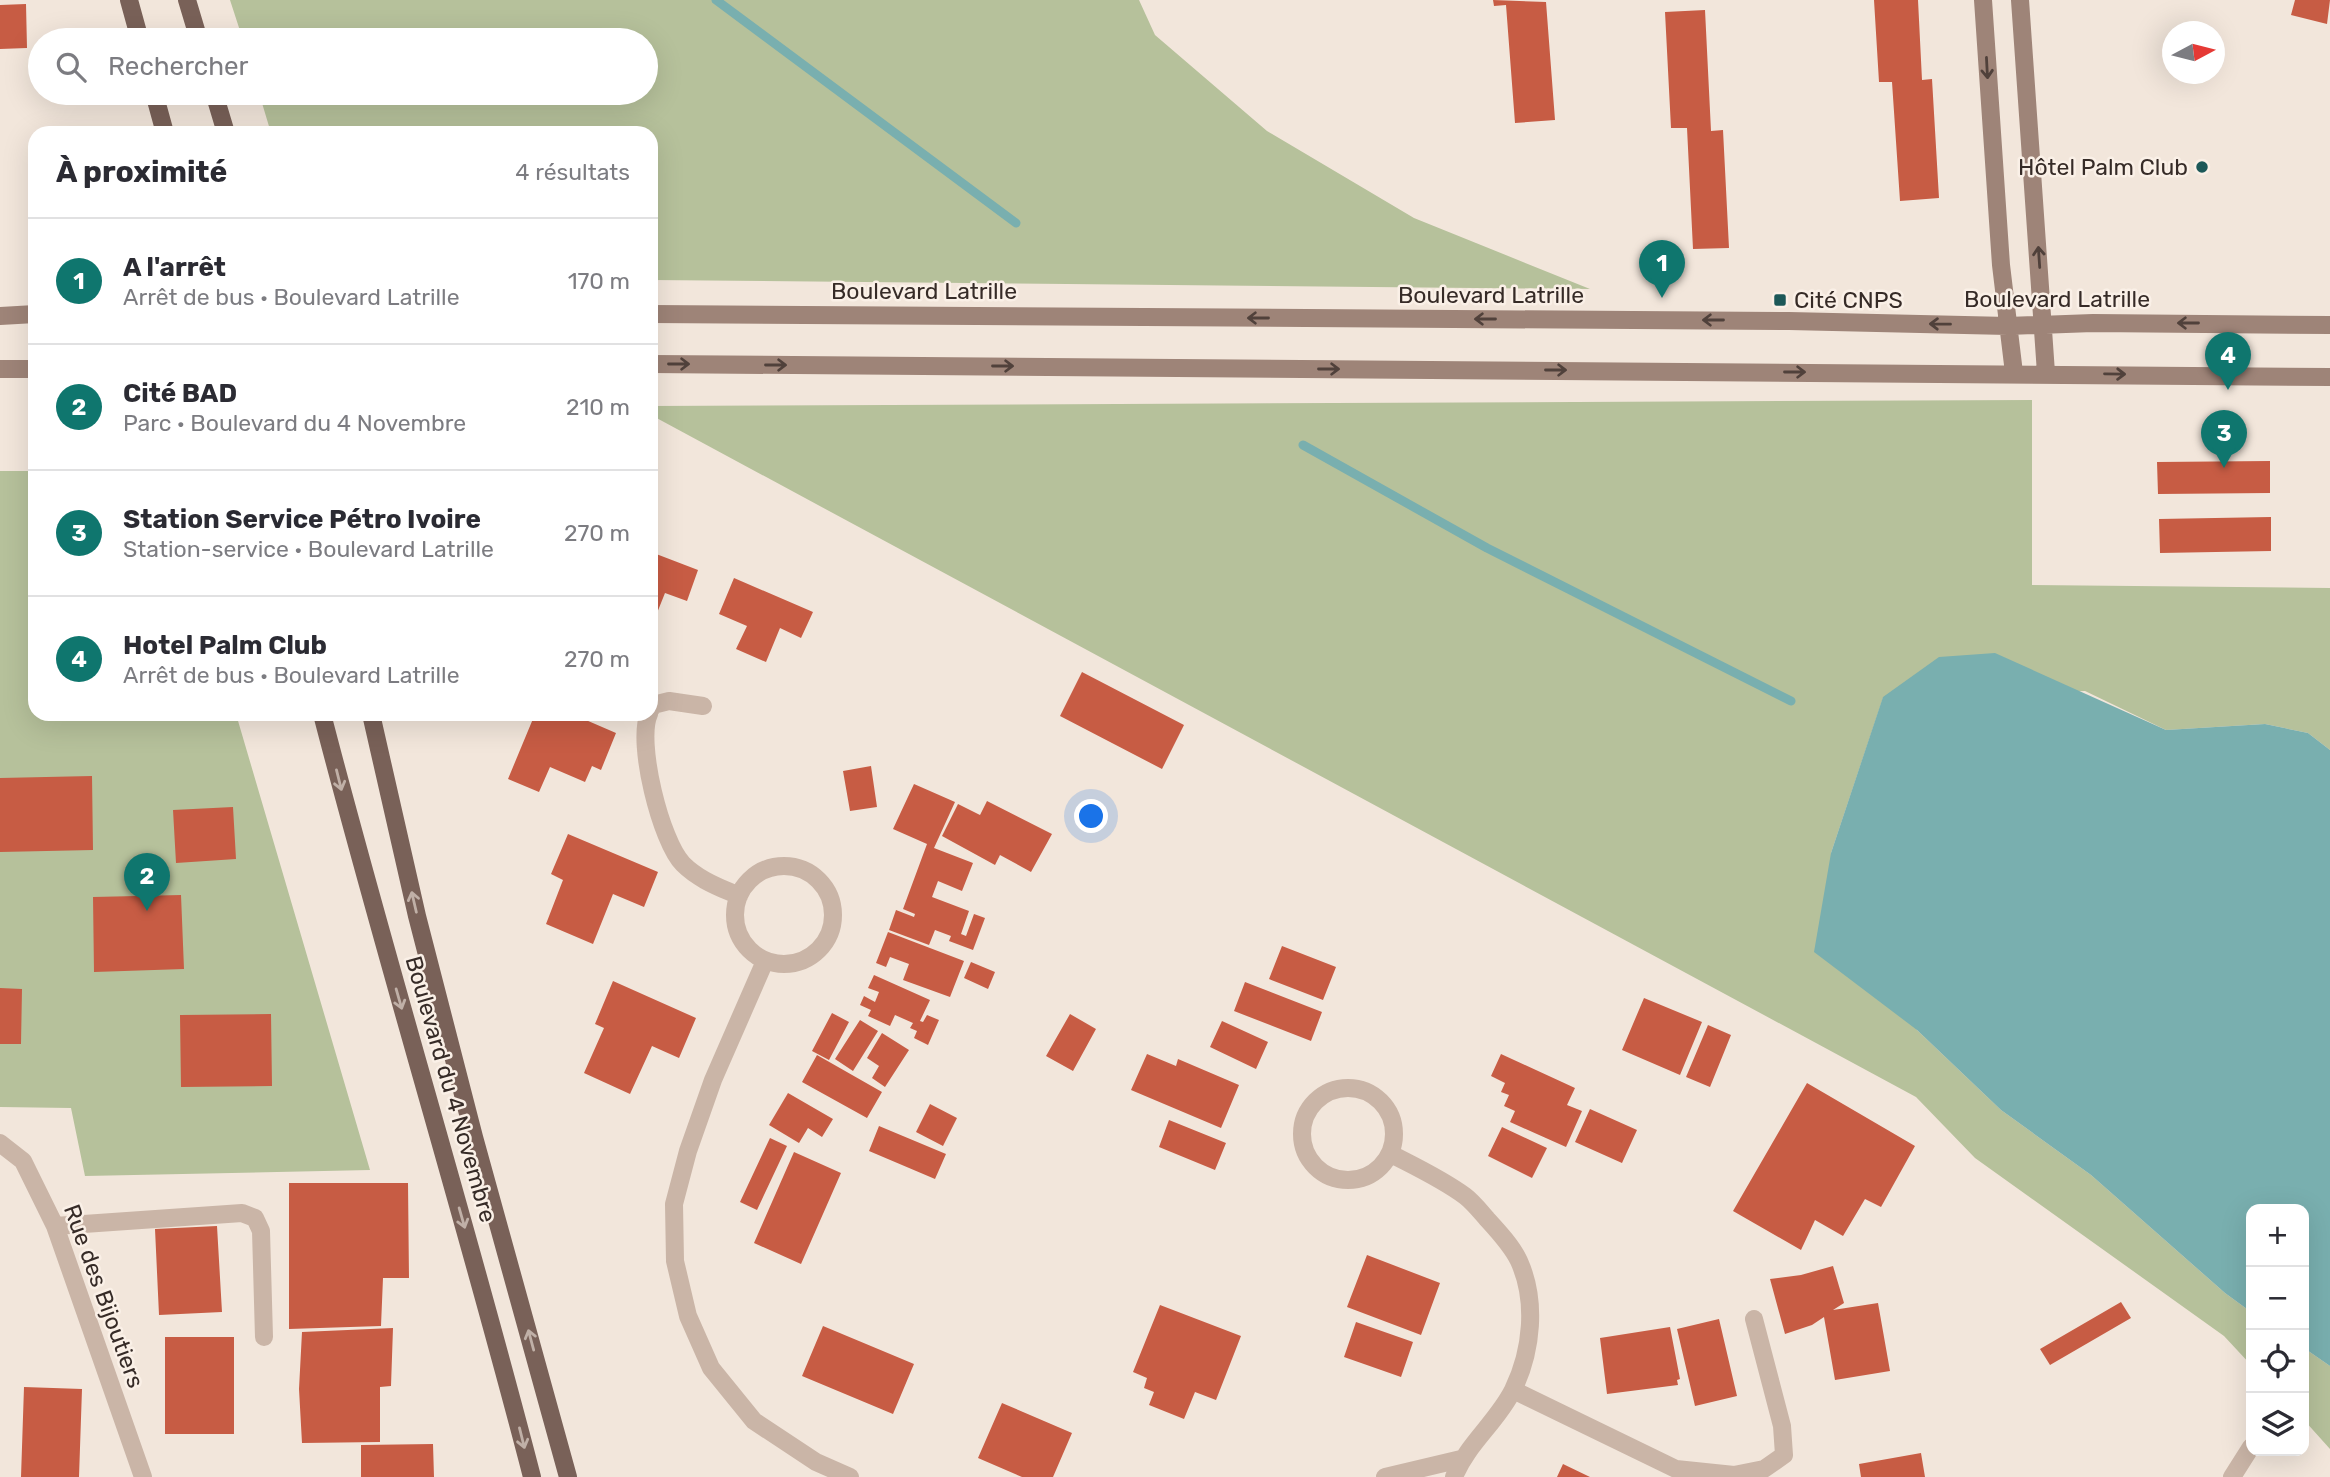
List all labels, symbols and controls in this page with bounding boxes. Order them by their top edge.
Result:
north arrow [2162,21,2225,84]
search box [28,28,658,105]
icon: search [52,48,90,86]
text: Rechercher [108,51,248,82]
one-way arrow [1980,56,1993,79]
place label: Hôtel Palm Club [2018,153,2188,181]
text: À proximité [56,154,227,190]
text: 4 résultats [515,158,630,186]
marker: Hôtel Palm Club [2194,159,2210,175]
pin: 1 [1639,240,1685,298]
one-way arrow [2032,246,2045,269]
text: A l'arrêt [123,252,226,283]
text: 1 [73,267,85,295]
text: 170 m [568,267,630,295]
street label: Boulevard Latrille [831,277,1017,305]
street label: Boulevard Latrille [1398,281,1584,309]
text: Arrêt de bus · Boulevard Latrille [123,283,460,311]
street label: Boulevard Latrille [1964,285,2150,313]
place label: Cité CNPS [1794,286,1903,314]
marker: Cité CNPS [1772,292,1788,308]
one-way arrow [1247,311,1270,325]
one-way arrow [1474,312,1497,326]
one-way arrow [1702,313,1725,327]
one-way arrow [2177,316,2200,330]
one-way arrow [1929,318,1952,331]
pin: 4 [2205,332,2251,390]
one-way arrow [668,357,691,371]
one-way arrow [764,358,787,372]
one-way arrow [992,359,1015,373]
one-way arrow [1317,362,1340,376]
one-way arrow [1545,363,1568,377]
one-way arrow [1783,365,1806,379]
one-way arrow [2103,367,2126,381]
text: Cité BAD [123,378,237,409]
text: 2 [72,393,86,421]
text: 210 m [566,393,630,421]
text: Parc · Boulevard du 4 Novembre [123,409,466,437]
pin: 3 [2201,410,2247,468]
text: Station Service Pétro Ivoire [123,504,481,535]
text: 3 [71,519,87,547]
text: 270 m [564,519,630,547]
text: Station-service · Boulevard Latrille [123,535,494,563]
text: Hotel Palm Club [123,630,327,661]
text: 4 [71,645,87,673]
text: 270 m [564,645,630,673]
text: Arrêt de bus · Boulevard Latrille [123,661,460,689]
one-way arrow [333,768,346,791]
your location [1074,799,1108,833]
pin: 2 [124,853,170,911]
one-way arrow [407,891,420,914]
street label: Boulevard du 4 Novembre [400,953,502,1225]
one-way arrow [394,988,407,1010]
street label: Rue des Bijoutiers [58,1200,150,1392]
map controls [2246,1204,2309,1456]
button: + [2246,1204,2309,1267]
one-way arrow [457,1207,470,1229]
button: − [2246,1267,2309,1330]
one-way arrow [524,1329,537,1352]
button: locate [2246,1330,2309,1393]
button: layers [2246,1393,2309,1456]
one-way arrow [516,1426,529,1448]

